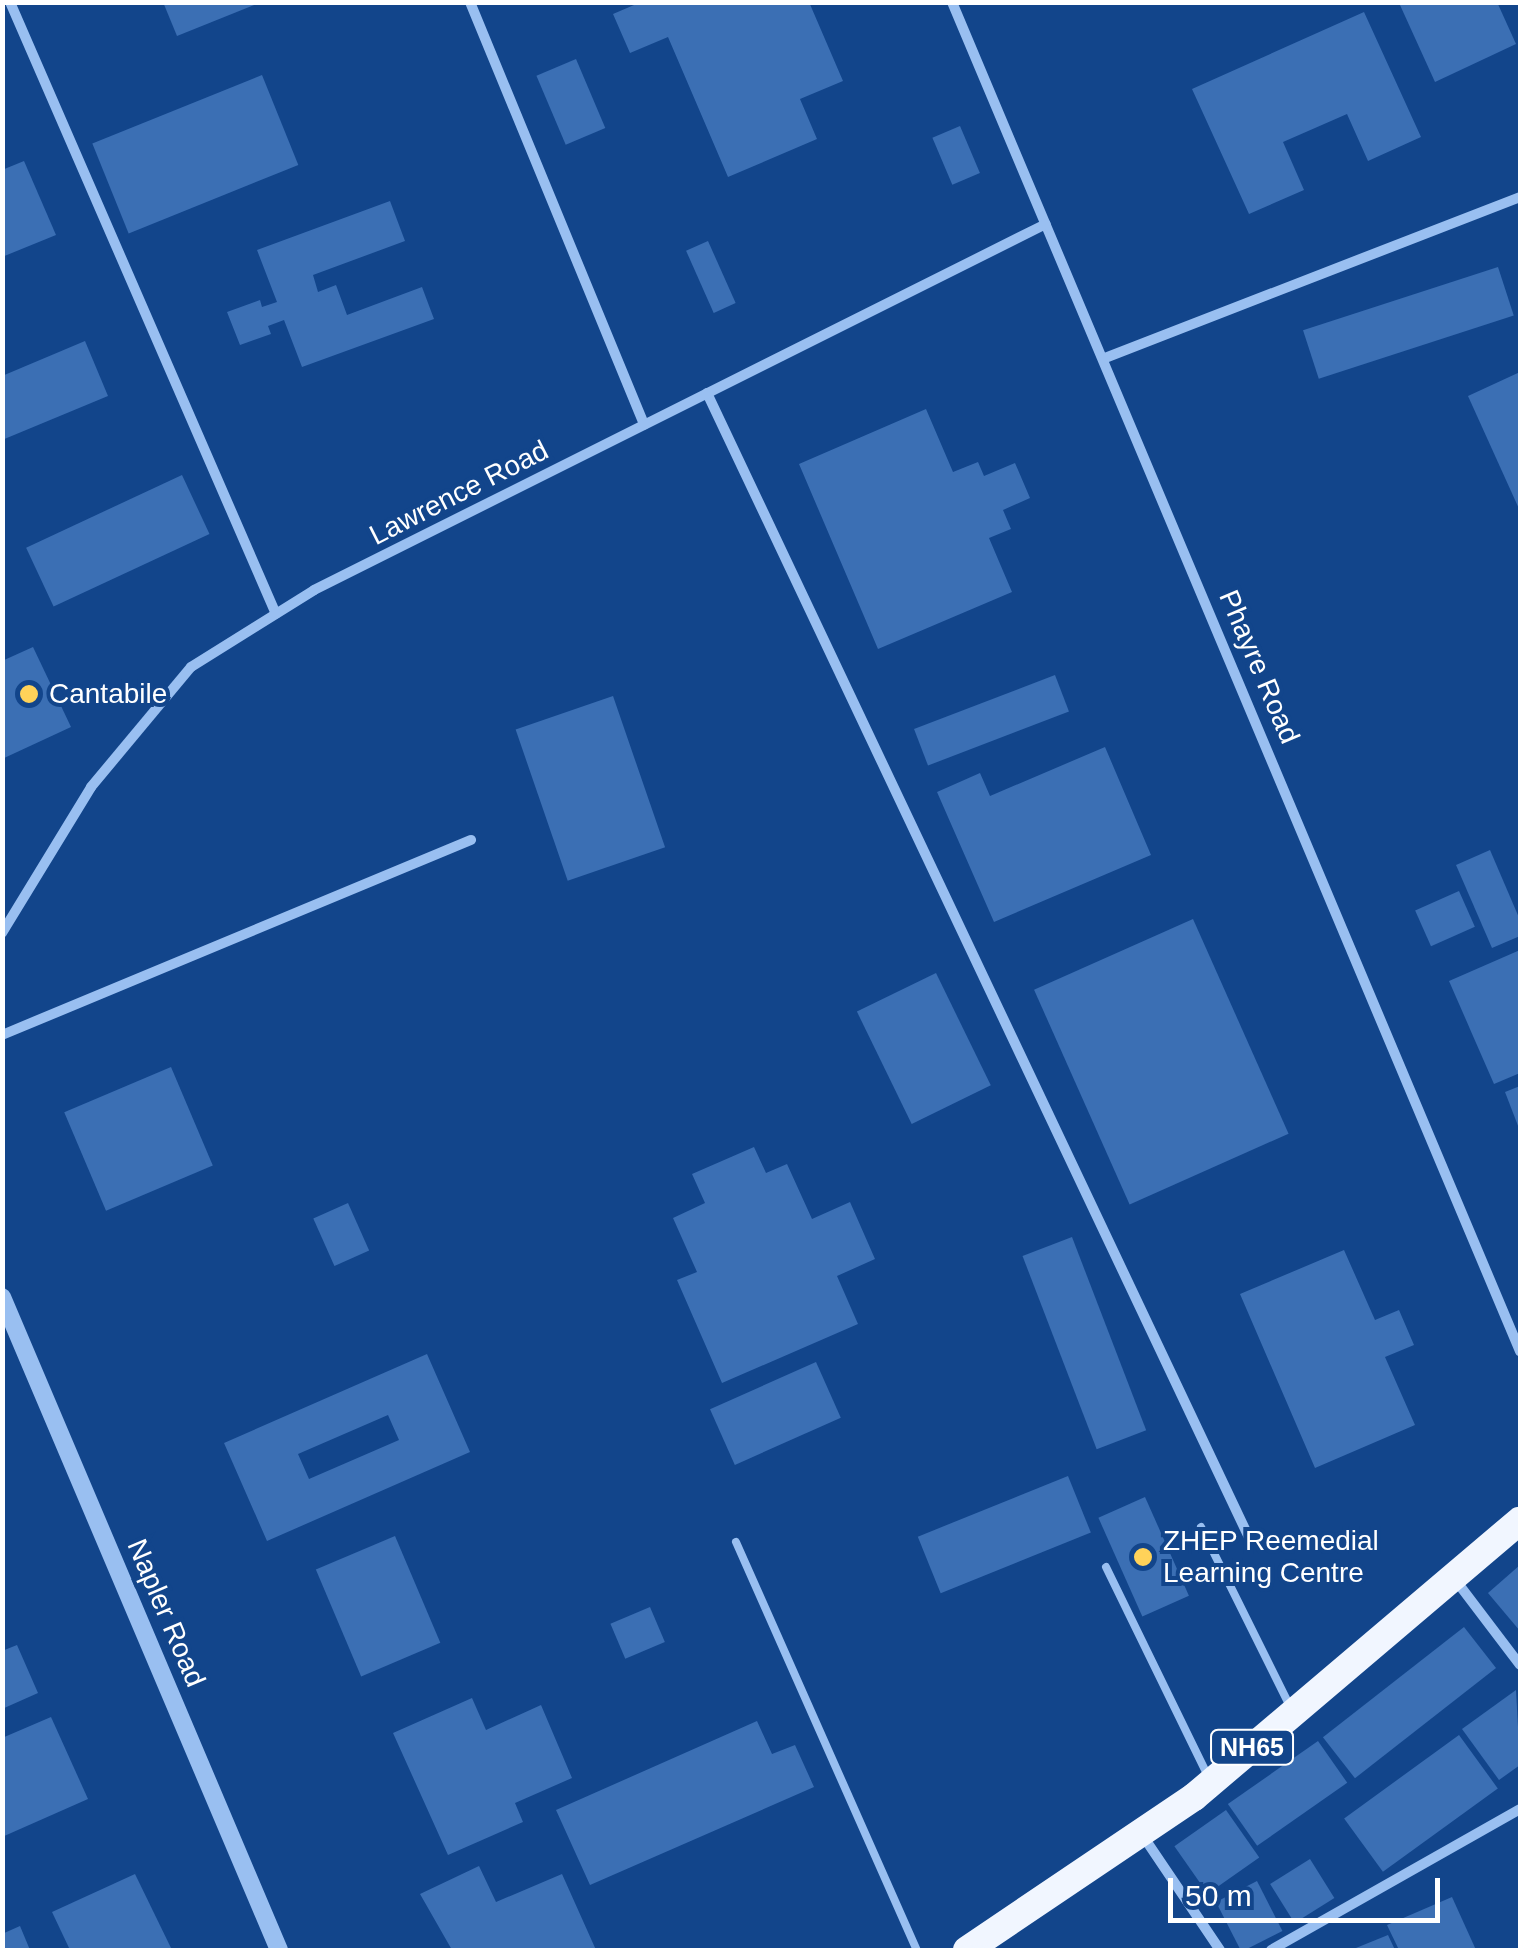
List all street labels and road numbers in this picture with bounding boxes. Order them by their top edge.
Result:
street label: Lawrence Road [364,434,554,552]
street label: Phayre Road [1212,585,1306,749]
street label: Napler Road [120,1534,212,1692]
road number: NH65 [1210,1727,1294,1767]

